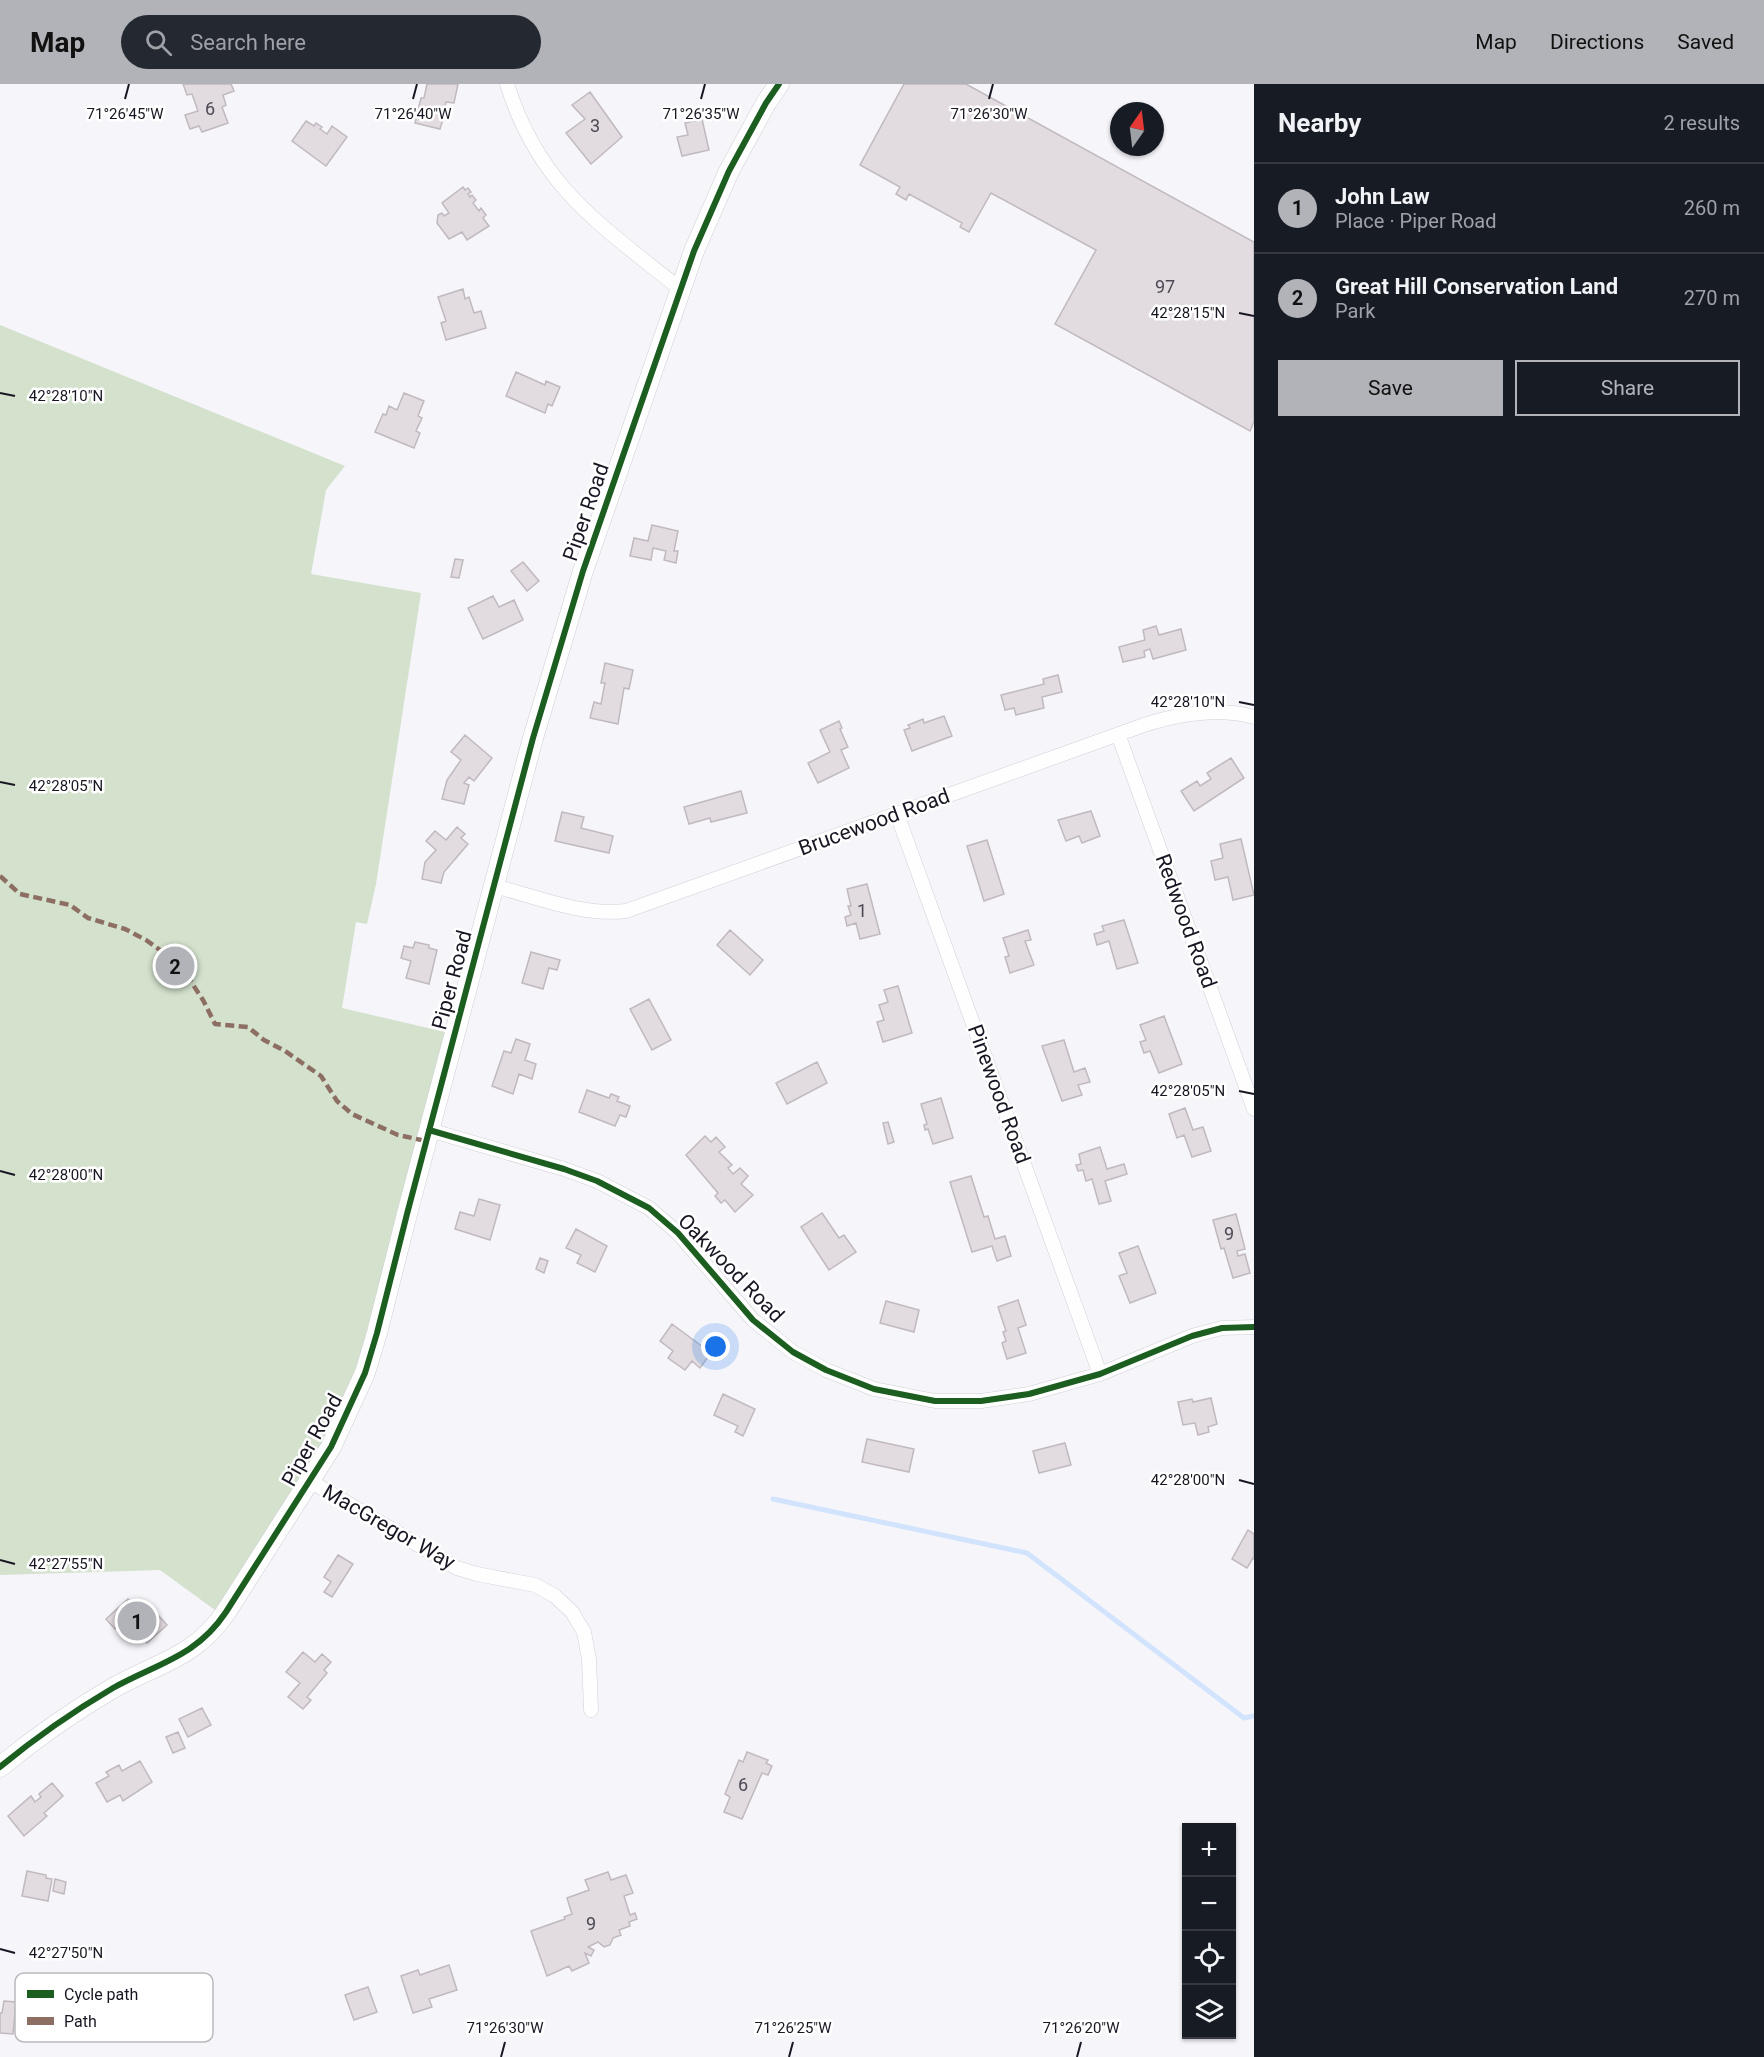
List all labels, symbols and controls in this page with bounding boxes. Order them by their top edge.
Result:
search box [121,15,541,69]
text: Map [30,26,85,59]
icon: search [142,26,175,59]
text: Search here [190,30,306,55]
text: Map [1475,30,1517,54]
text: Directions [1550,30,1644,54]
text: Saved [1677,30,1734,54]
house number: 6 [205,98,215,119]
north arrow [1110,102,1164,156]
text: 71°26'45"W [87,105,163,123]
text: 71°26'40"W [375,105,451,123]
text: 71°26'35"W [663,105,739,123]
text: 71°26'30"W [951,105,1027,123]
text: Nearby [1278,108,1361,138]
text: 2 results [1664,111,1740,135]
house number: 3 [590,115,600,136]
text: John Law [1335,184,1430,209]
text: 1 [1292,196,1303,220]
text: 260 m [1684,196,1740,220]
text: Place · Piper Road [1335,209,1497,233]
text: Great Hill Conservation Land [1335,274,1618,299]
house number: 97 [1155,276,1175,297]
text: 2 [1292,286,1303,310]
text: 270 m [1684,286,1740,310]
text: Park [1335,299,1375,323]
text: 42°28'15"N [1151,304,1225,322]
button: Save [1278,360,1503,416]
button: Share [1515,360,1740,416]
text: 42°28'10"N [29,387,103,405]
street label: Piper Road [558,460,614,564]
text: 42°28'10"N [1151,693,1225,711]
text: 42°28'05"N [29,777,103,795]
street label: Brucewood Road [795,784,953,860]
street label: Redwood Road [1151,851,1221,991]
house number: 1 [857,900,867,921]
street label: Piper Road [427,928,477,1032]
pin: 2 [156,944,195,988]
street label: Pinewood Road [963,1021,1035,1167]
text: 42°28'05"N [1151,1082,1225,1100]
text: 42°28'00"N [29,1166,103,1184]
street label: Oakwood Road [673,1209,789,1327]
house number: 9 [1224,1223,1234,1244]
your location [701,1332,730,1361]
street label: Piper Road [277,1390,347,1490]
text: 42°28'00"N [1151,1471,1225,1489]
street label: MacGregor Way [319,1479,459,1575]
text: 42°27'55"N [29,1555,103,1573]
pin: 1 [118,1598,156,1644]
house number: 6 [738,1774,748,1795]
map controls [1182,1823,1236,2039]
button: + [1182,1823,1236,1877]
button: − [1182,1877,1236,1931]
house number: 9 [586,1913,596,1934]
button: locate [1182,1931,1236,1985]
text: 42°27'50"N [29,1944,103,1962]
legend [15,1973,213,2042]
text: Cycle path [64,1985,138,2004]
button: layers [1182,1985,1236,2039]
text: Path [64,2012,97,2031]
text: 71°26'30"W [467,2019,543,2037]
text: 71°26'25"W [755,2019,831,2037]
text: 71°26'20"W [1043,2019,1119,2037]

